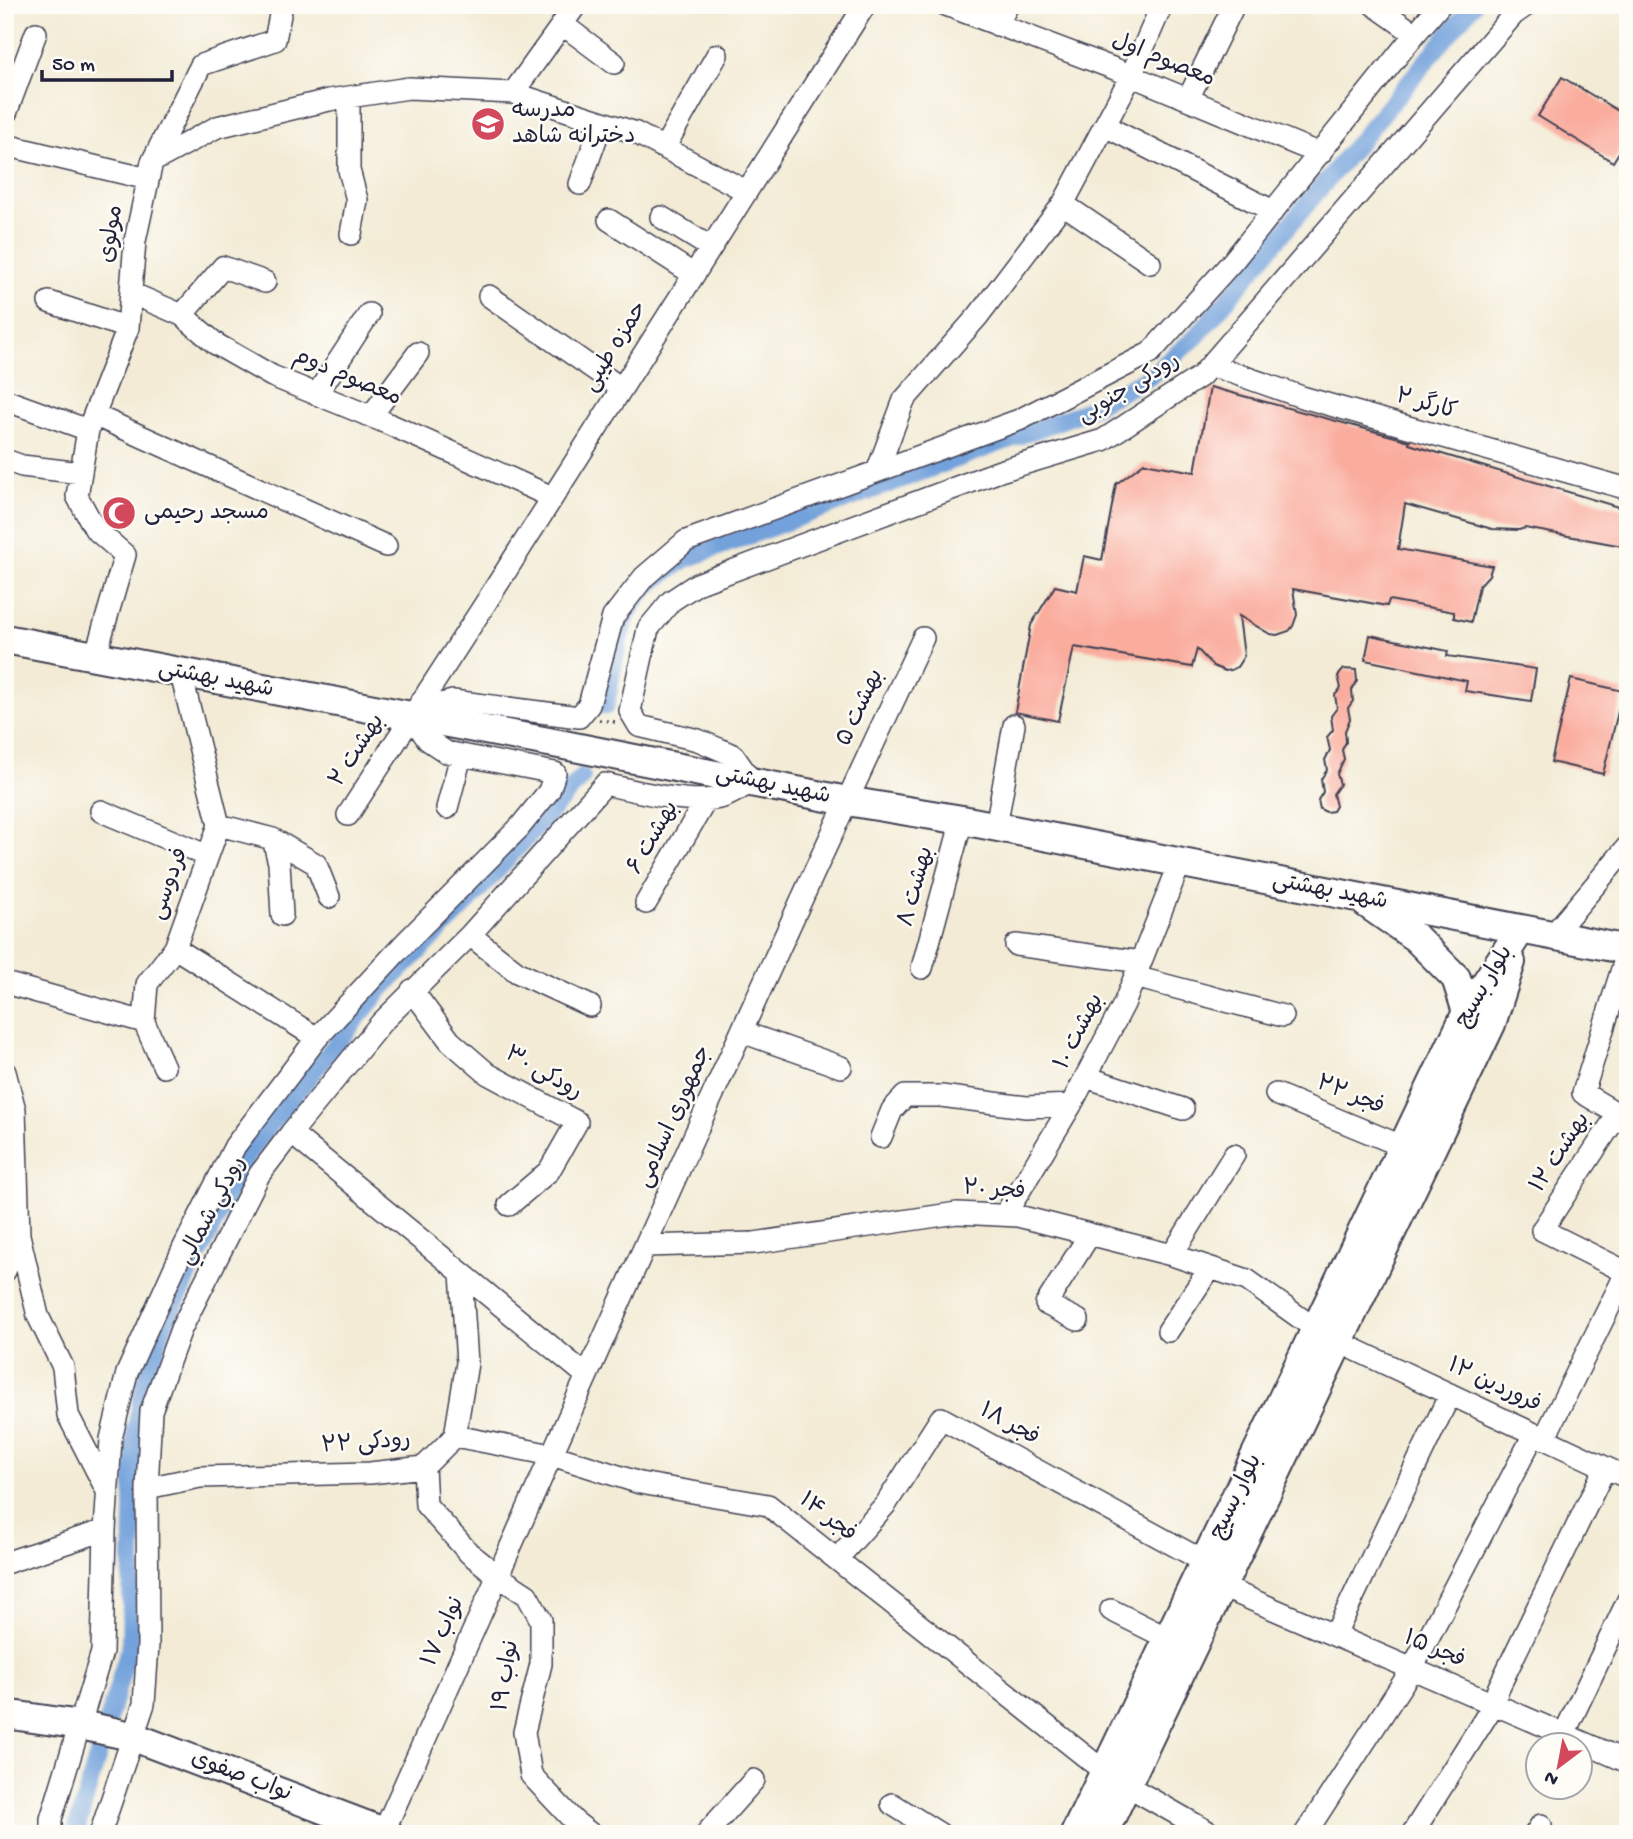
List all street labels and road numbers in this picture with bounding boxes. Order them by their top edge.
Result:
street label: معصوم اول [1107,28,1219,94]
street label: مولوی [94,203,130,265]
street label: حمزه طیبی [578,297,654,397]
street label: معصوم دوم [289,343,405,414]
street label: رودکی جنوبی [1073,348,1185,430]
street label: کارگر ۲ [1392,381,1461,427]
street label: شهید بهشتی [156,656,276,704]
street label: بهشت ۵ [831,665,891,751]
street label: بهشت ۲ [324,709,392,793]
street label: شهید بهشتی [713,761,833,811]
street label: بهشت ۶ [622,797,686,879]
street label: فردوسی [145,844,195,924]
street label: بهشت ۸ [893,844,941,930]
street label: شهید بهشتی [1270,868,1390,916]
street label: بلوار بسیج [1450,941,1520,1033]
street label: بهشت ۱۰ [1049,989,1111,1075]
street label: رودکی ۳۰ [500,1041,586,1107]
street label: جمهوری اسلامی [632,1042,718,1192]
street label: فجر ۲۲ [1312,1070,1388,1122]
street label: بهشت ۱۲ [1525,1108,1597,1198]
street label: رودکي شمالي [173,1152,256,1272]
street label: فجر ۲۰ [962,1175,1026,1207]
street label: ۱۲ فروردین [1443,1353,1545,1419]
street label: فجر ۱۸ [974,1398,1044,1452]
street label: رودکی ۲۲ [320,1427,412,1461]
street label: بلوار بسیج [1205,1450,1269,1544]
street label: فجر ۱۴ [793,1487,861,1549]
street label: نواب ۱۷ [417,1593,471,1671]
street label: فجر ۱۵ [1399,1625,1469,1675]
street label: نواب ۱۹ [488,1639,526,1713]
street label: نواب صفوی [187,1745,295,1809]

